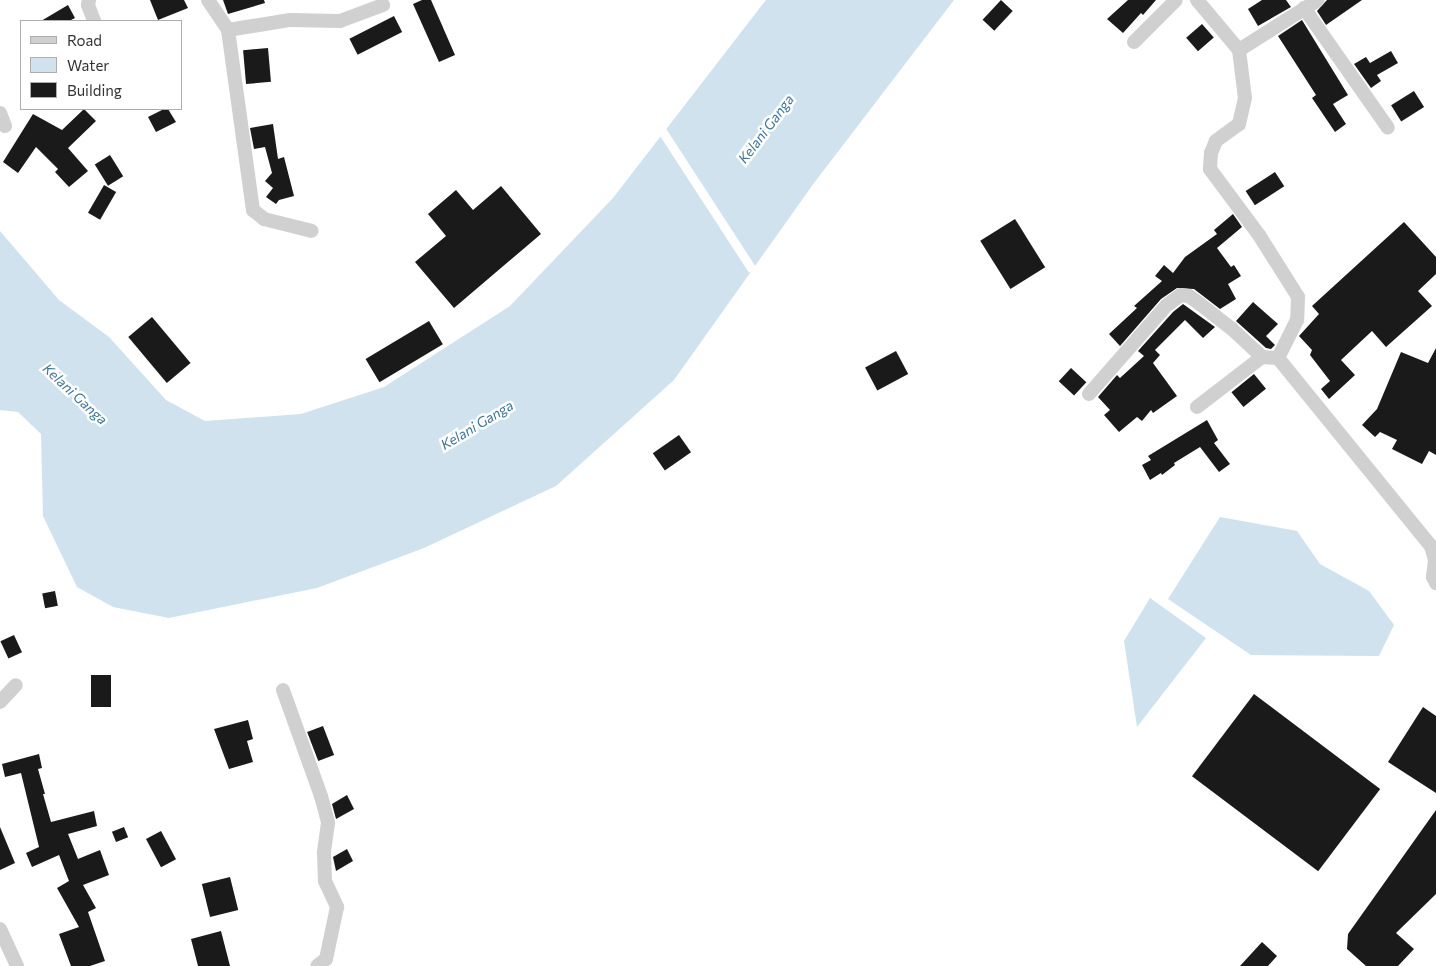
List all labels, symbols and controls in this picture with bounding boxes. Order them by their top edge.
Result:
legend [20,20,182,110]
text: Road [67,31,102,49]
text: Water [67,56,109,74]
text: Building [67,81,122,99]
water label: Kelani Ganga [735,91,797,167]
water label: Kelani Ganga [39,360,111,428]
water label: Kelani Ganga [438,397,516,453]

